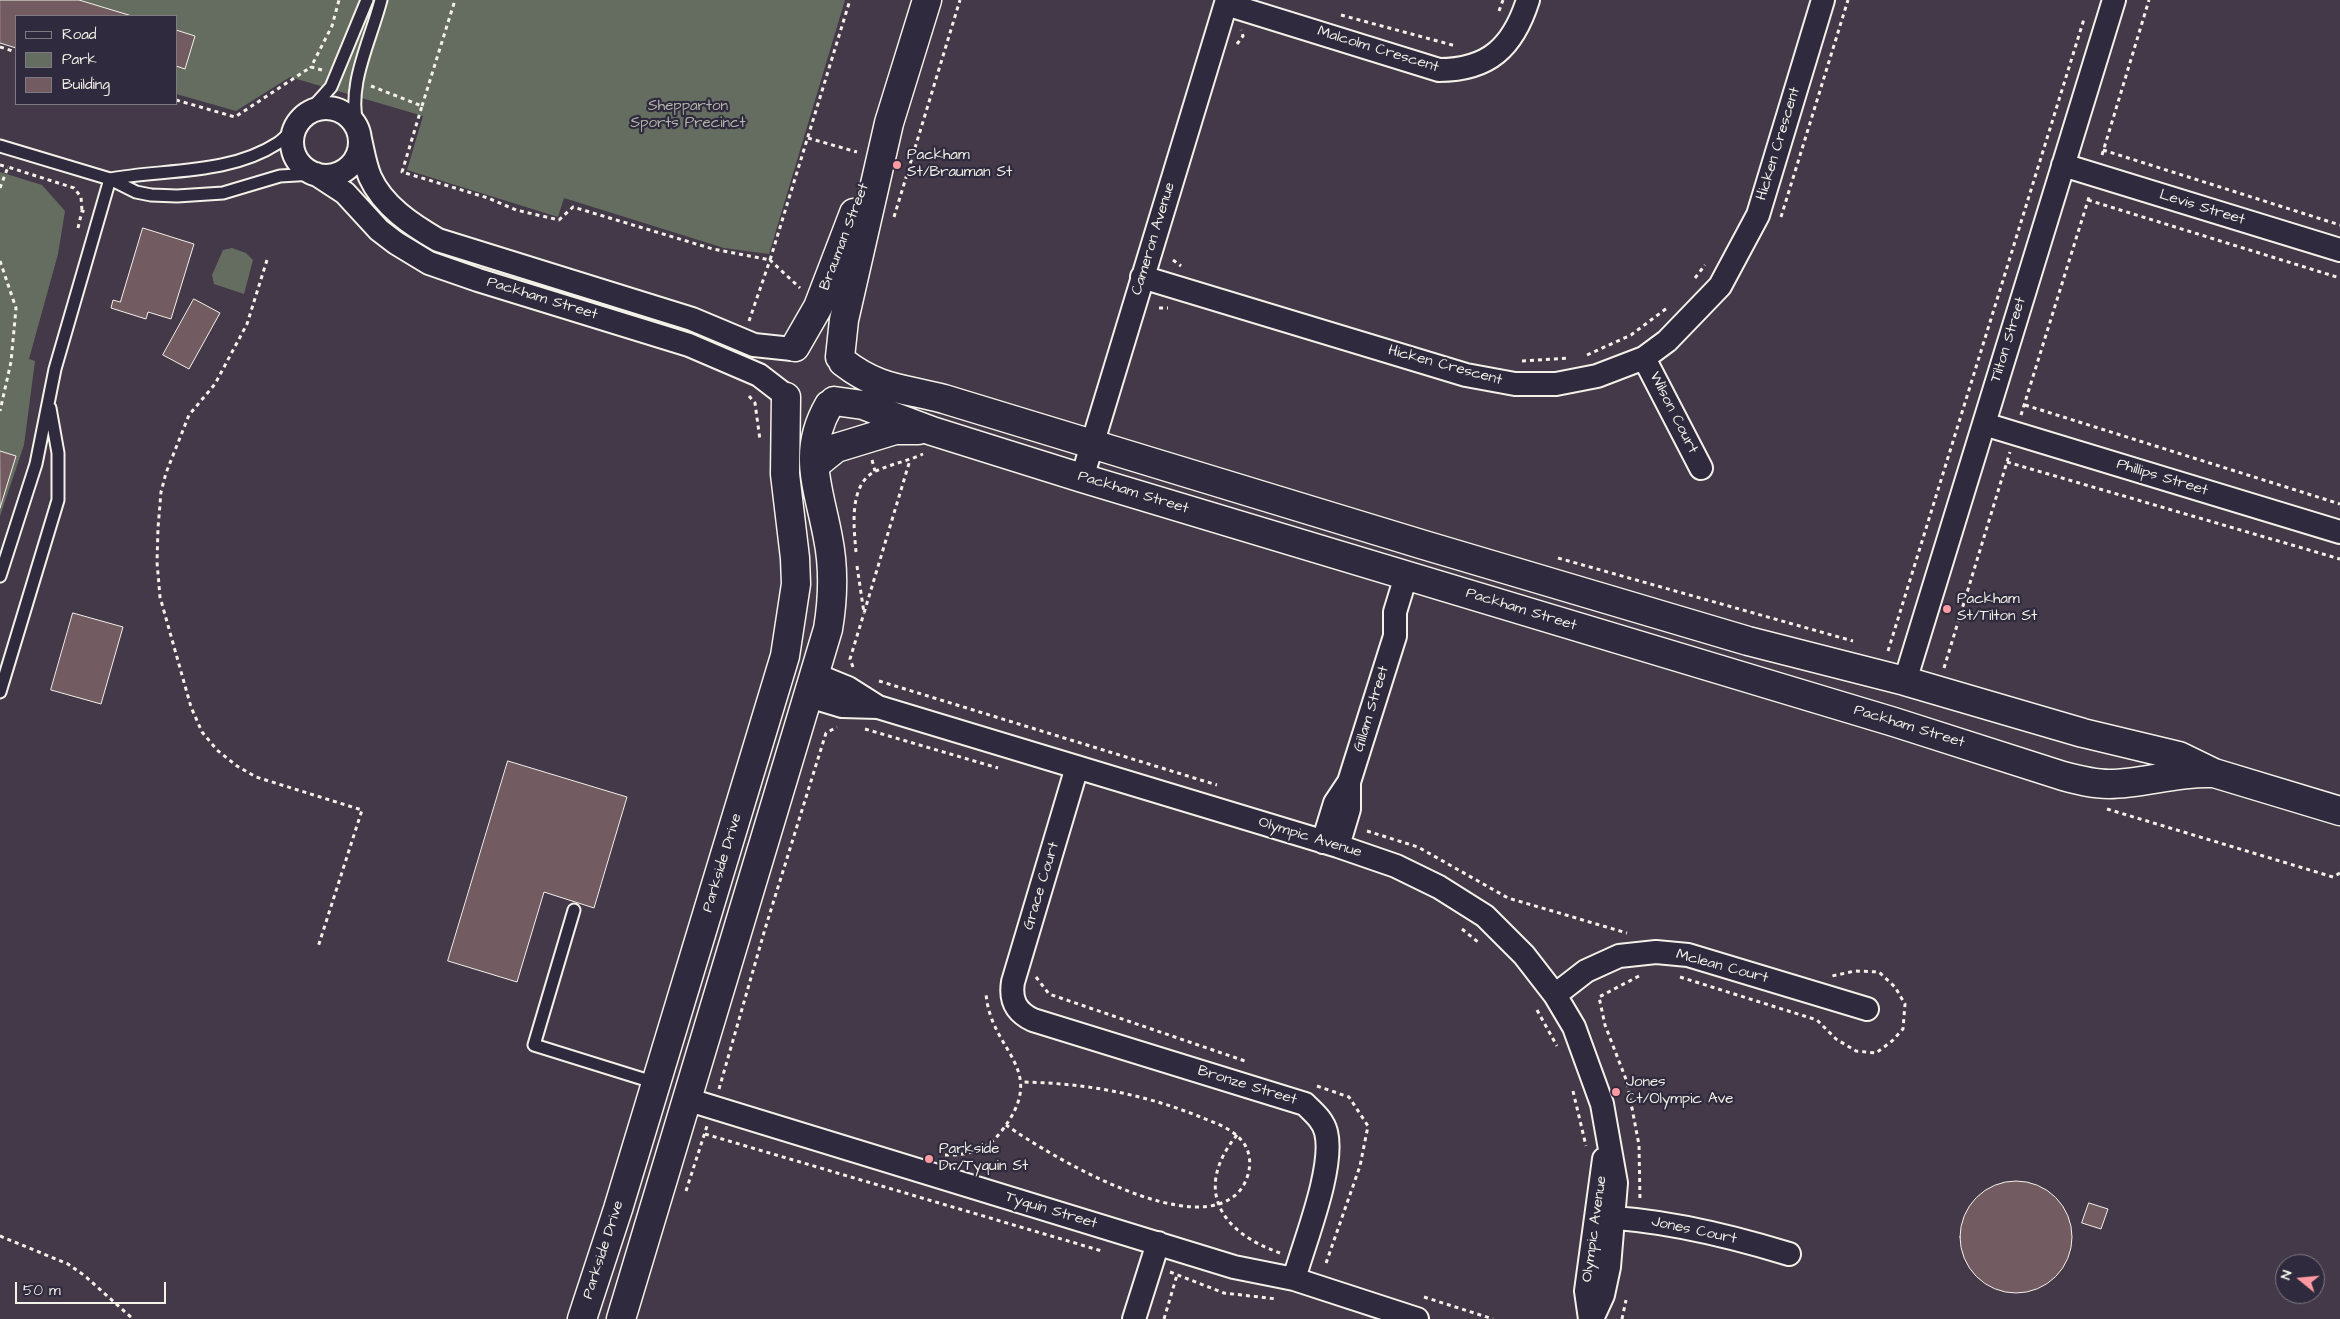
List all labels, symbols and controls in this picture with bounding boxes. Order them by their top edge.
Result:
legend [15,15,178,105]
street label: Malcolm Crescent [1315,23,1441,77]
text: Road [62,24,96,45]
text: Park [62,49,97,70]
text: Building [62,74,110,95]
street label: Hicken Crescent [1753,85,1805,203]
park label: Shepparton Sports Precinct [630,98,746,133]
place label: Packham St/Brauman St [907,147,1012,182]
marker: Packham St/Brauman St [891,159,903,171]
street label: Cameron Avenue [1128,180,1180,298]
street label: Brauman Street [816,181,874,293]
street label: Levis Street [2157,186,2247,230]
street label: Packham Street [484,274,600,324]
street label: Tilton Street [1987,295,2031,385]
street label: Hicken Crescent [1386,342,1504,390]
street label: Wilson Court [1645,369,1701,457]
street label: Phillips Street [2114,456,2210,500]
street label: Packham Street [1075,468,1191,518]
street label: Packham Street [1463,585,1579,635]
place label: Packham St/Tilton St [1957,591,2037,626]
marker: Packham St/Tilton St [1941,603,1953,615]
street label: Gillam Street [1350,664,1394,754]
street label: Packham Street [1851,702,1967,752]
street label: Parkside Drive [699,811,747,915]
street label: Olympic Avenue [1256,814,1364,862]
street label: Grace Court [1020,840,1064,932]
street label: Mclean Court [1674,946,1770,988]
street label: Bronze Street [1195,1062,1299,1110]
place label: Jones Ct/Olympic Ave [1626,1074,1733,1109]
marker: Jones Ct/Olympic Ave [1610,1086,1622,1098]
place label: Parkside Dr/Tyquin St [939,1141,1028,1176]
marker: Parkside Dr/Tyquin St [923,1153,935,1165]
street label: Olympic Avenue [1579,1175,1611,1283]
street label: Tyquin Street [1003,1189,1099,1233]
street label: Parkside Drive [580,1198,628,1302]
street label: Jones Court [1650,1213,1738,1249]
north arrow [2275,1254,2325,1304]
text: N [2276,1268,2297,1282]
scale bar [18,1272,169,1304]
text: 50 m [23,1280,61,1301]

